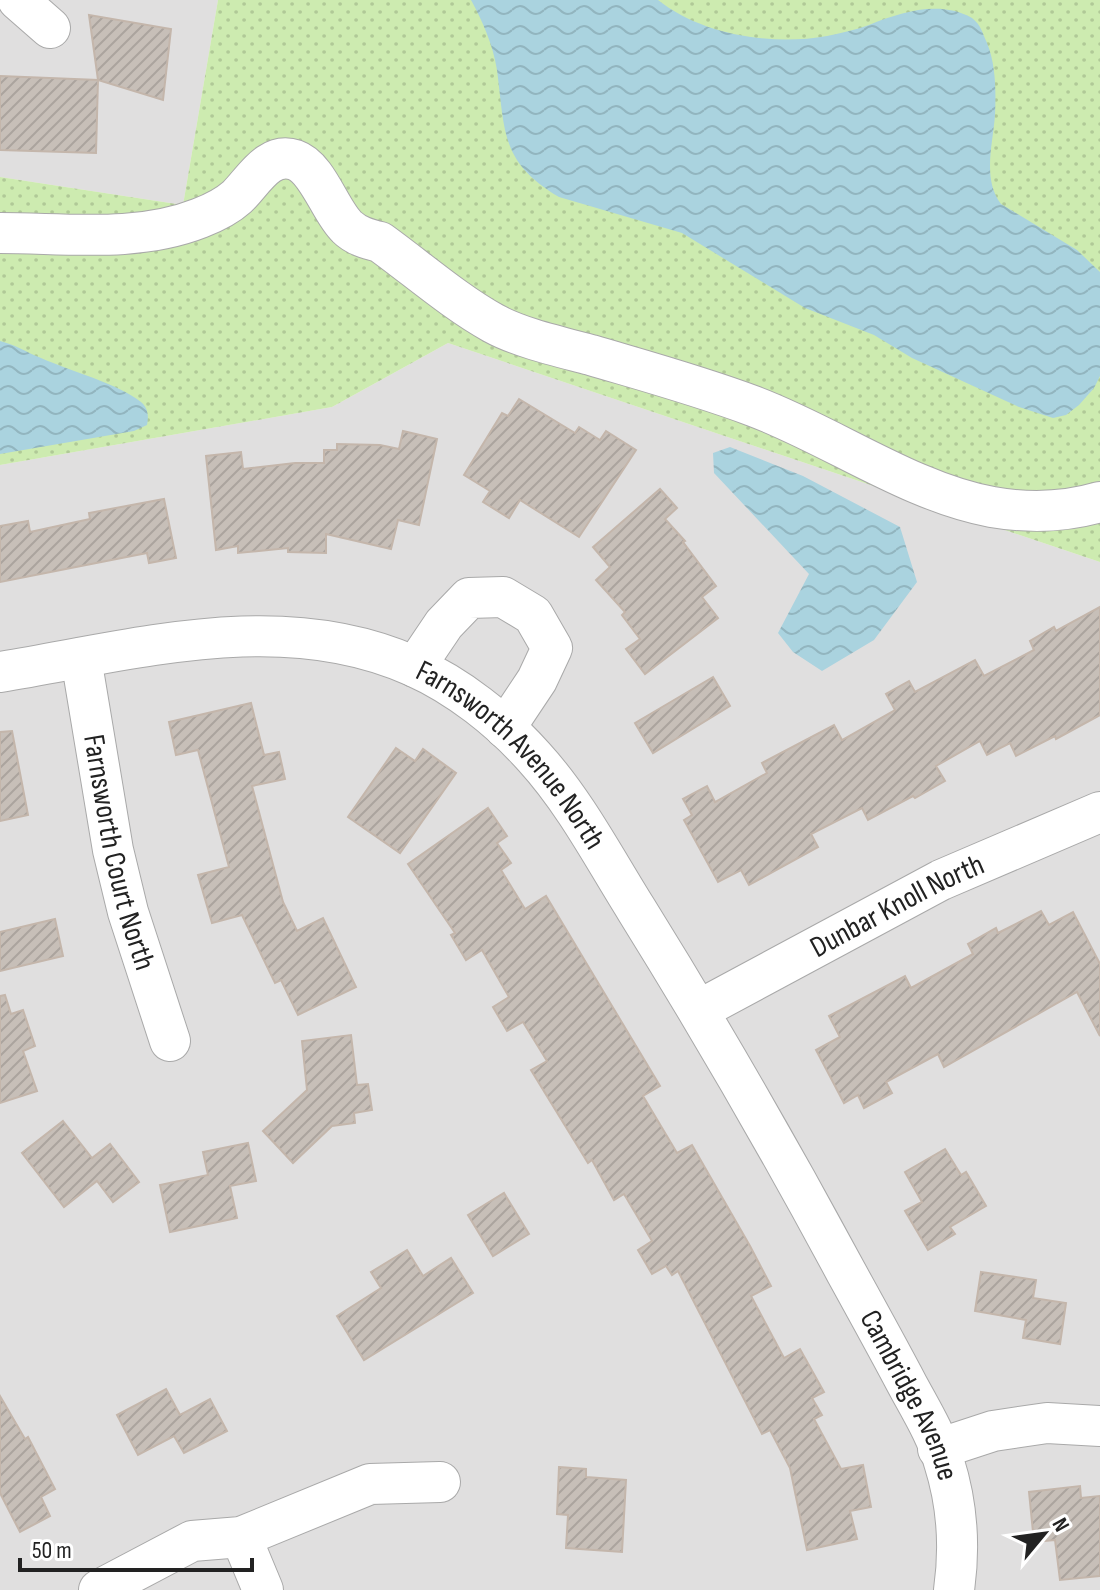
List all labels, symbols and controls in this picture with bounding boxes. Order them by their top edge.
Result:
street label: Farnsworth Avenue North [410,653,612,856]
street label: Farnsworth Court North [75,732,163,975]
street label: Dunbar Knoll North [804,847,990,966]
street label: Cambridge Avenue [851,1304,965,1484]
north arrow [1004,1494,1084,1574]
text: N [1046,1513,1075,1537]
scale bar [20,1522,252,1572]
text: 50 m [32,1536,72,1565]

